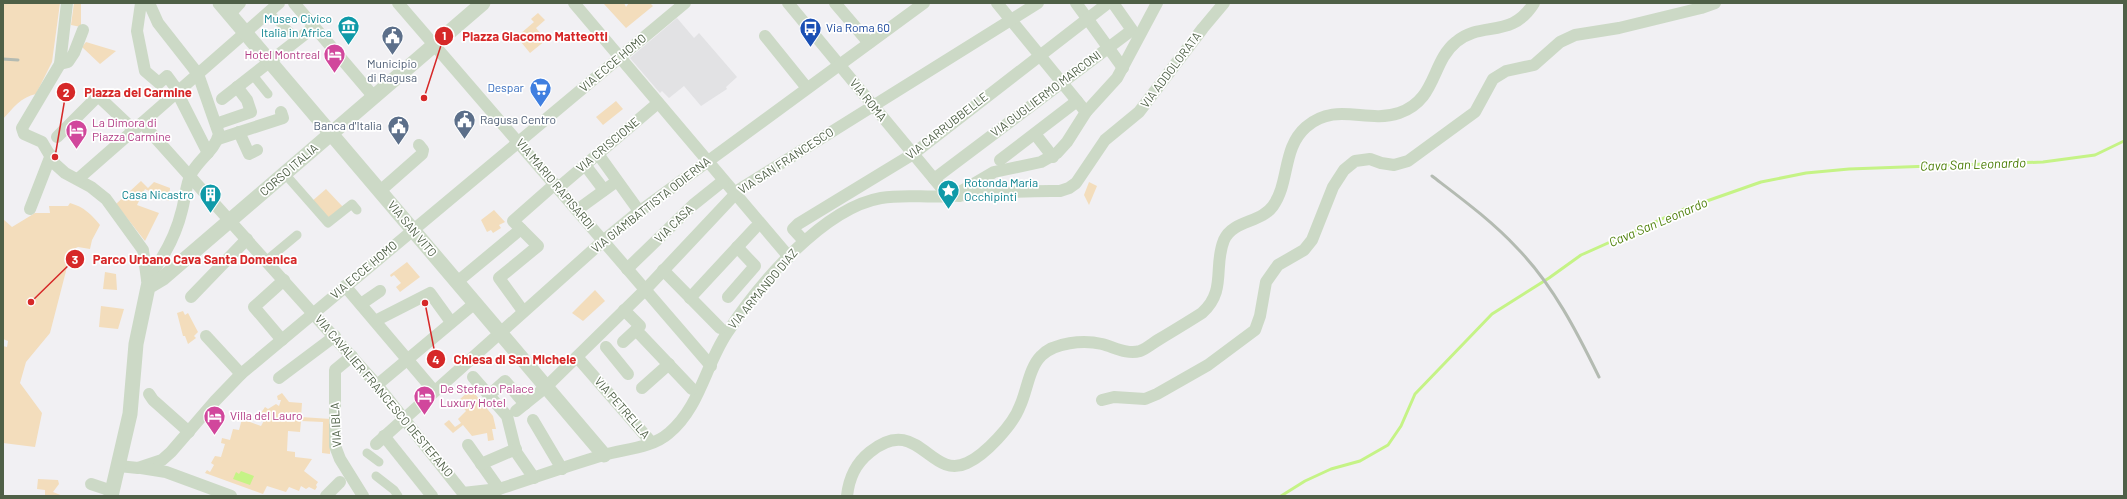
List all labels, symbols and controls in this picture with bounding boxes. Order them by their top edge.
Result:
place label: Museo Civico Italia in Africa [261,11,332,39]
museum icon: Museo Civico Italia in Africa [335,13,361,46]
bus stop icon: Via Roma 60 [798,15,824,48]
place label: Via Roma 60 [826,20,890,34]
public building icon: Municipio di Ragusa [379,24,405,57]
callout: Piazza Giacomo Matteotti [434,24,616,49]
text: 1 [442,28,446,42]
text: Piazza Giacomo Matteotti [462,28,608,44]
street label: VIA ADDOLORATA [1137,29,1203,110]
street label: VIA ECCE HOMO [576,30,649,94]
hotel icon: Hotel Montreal [322,42,348,75]
place label: Hotel Montreal [244,47,320,61]
street label: VIA GUGLIERMO MARCONI [988,47,1103,139]
place label: Municipio di Ragusa [367,56,417,84]
supermarket icon: Despar [527,75,553,108]
street label: VIA ROMA [847,75,890,123]
callout: Piazza del Carmine [56,80,200,105]
place label: Despar [487,80,525,94]
text: Piazza del Carmine [84,84,192,100]
text: 2 [63,85,70,99]
street label: VIA CARRUBBELLE [903,89,990,162]
public building icon: Ragusa Centro [451,107,477,140]
place label: Ragusa Centro [480,112,556,126]
public building icon: Banca d'Italia [385,113,411,146]
street label: VIA CRISCIONE [573,114,642,175]
place label: La Dimora di Piazza Carmine [92,115,171,143]
hotel icon: La Dimora di Piazza Carmine [64,117,90,150]
place label: Banca d'Italia [314,118,382,132]
street label: VIA SAN FRANCESCO [735,124,836,196]
street label: VIA MARIO RAPISARDI [514,135,598,231]
street label: CORSO ITALIA [256,140,320,198]
street label: VIA GIAMBATTISTA ODIERNA [588,153,713,255]
water label: Cava San Leonardo [1920,154,2026,174]
place label: Rotonda Maria Occhipinti [964,175,1038,203]
place icon: Rotonda Maria Occhipinti [936,177,962,210]
building icon: Casa Nicastro [197,182,223,215]
place label: Casa Nicastro [122,187,194,201]
water label: Cava San Leonardo [1606,194,1710,250]
street label: VIA SAN VITO [385,198,440,259]
street label: VIA CASA [651,201,696,245]
street label: VIA ECCE HOMO [327,237,400,301]
street label: VIA ARMANDO DIAZ [725,245,800,331]
callout: Parco Urbano Cava Santa Domenica [65,247,306,272]
text: Parco Urbano Cava Santa Domenica [93,251,297,267]
text: 3 [72,252,78,266]
street label: VIA CAVALIER FRANCESCO DESTEFANO [313,311,457,479]
callout: Chiesa di San Michele [426,347,585,372]
text: Chiesa di San Michele [454,351,576,367]
text: 4 [432,352,440,366]
street label: VIA PETRELLA [592,374,653,441]
place label: De Stefano Palace Luxury Hotel [440,381,534,409]
hotel icon: De Stefano Palace Luxury Hotel [412,383,438,416]
street label: VIA IBLA [327,402,343,448]
hotel icon: Villa del Lauro [201,403,227,436]
place label: Villa del Lauro [230,408,303,422]

